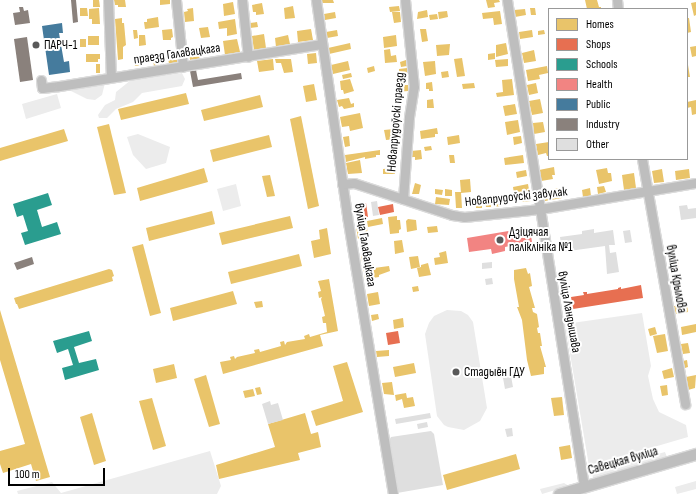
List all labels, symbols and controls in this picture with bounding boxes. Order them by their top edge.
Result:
legend [548,8,688,160]
text: Homes [586,17,614,32]
place label: ПАРЧ-1 [44,37,77,53]
text: Shops [586,37,611,52]
marker: ПАРЧ-1 [31,40,41,50]
street label: праезд Галавацкага [133,40,221,68]
text: Schools [586,57,618,72]
street label: Новапрудоўскі праезд [384,72,408,172]
text: Health [586,77,613,92]
text: Public [586,97,611,112]
text: Industry [586,117,620,132]
text: Other [586,137,609,152]
street label: Новапрудоўскі завулак [464,184,568,210]
street label: вуліца Галавацкага [351,202,379,288]
place label: Дзіцячая паліклініка №1 [509,225,573,256]
marker: Дзіцячая паліклініка №1 [494,234,506,246]
street label: вуліца Крылова [662,244,690,314]
street label: вуліца Ландышава [554,270,584,354]
place label: Стадыён ГДУ [464,364,525,380]
marker: Стадыён ГДУ [451,367,461,377]
street label: Савецкая вуліца [586,444,660,478]
scale bar [10,460,107,486]
text: 100 m [15,467,40,482]

